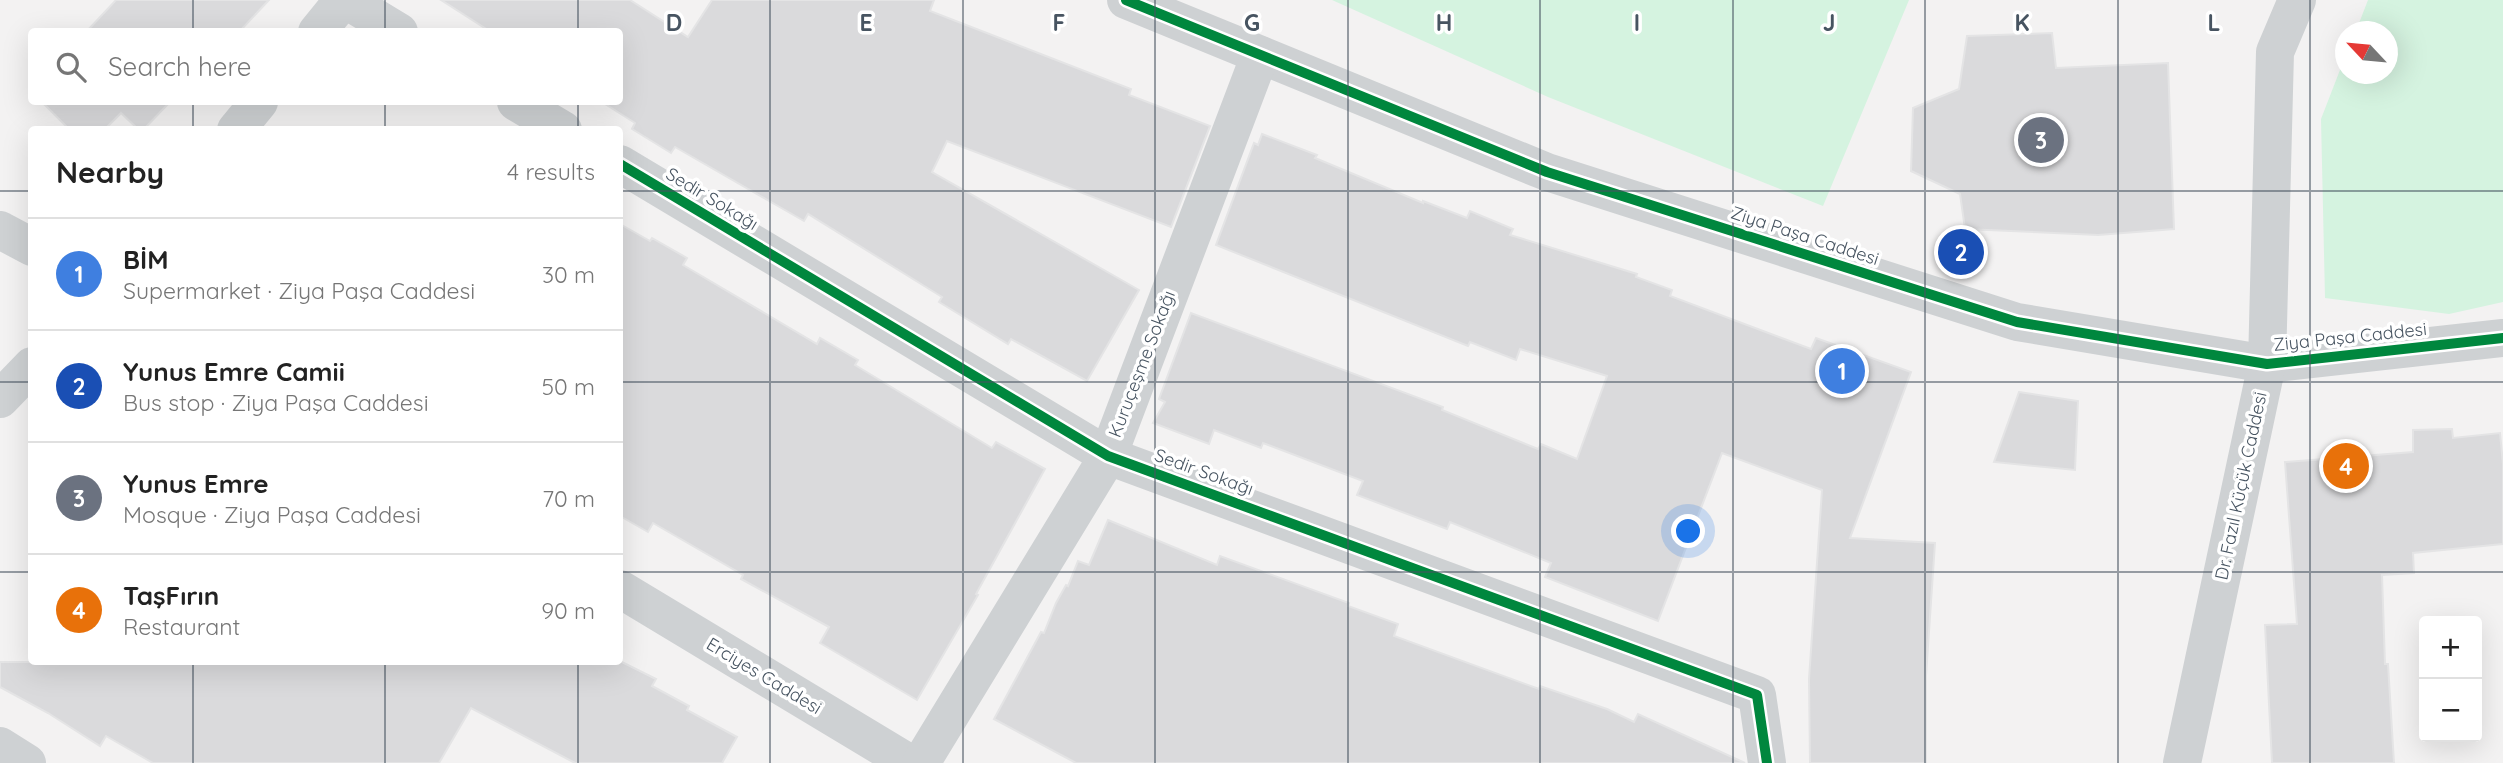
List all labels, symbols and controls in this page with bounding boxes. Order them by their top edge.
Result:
text: D [666,8,682,37]
text: E [859,8,873,37]
text: F [1053,8,1065,37]
text: G [1244,8,1260,37]
text: H [1436,8,1452,37]
text: I [1634,8,1640,37]
text: J [1823,8,1835,37]
text: K [2014,8,2030,37]
text: L [2208,8,2220,37]
north arrow [2335,21,2398,84]
search box [28,28,623,105]
icon: search [52,48,90,86]
text: Search here [108,50,252,83]
pin: 3 [2018,114,2064,166]
text: Nearby [56,153,164,191]
text: 4 results [507,157,595,186]
street label: Sedir Sokağı [662,162,763,235]
street label: Ziya Paşa Caddesi [1728,201,1882,270]
pin: 2 [1938,226,1984,278]
text: BİM [123,243,168,276]
text: 1 [75,260,83,289]
text: 30 m [542,260,595,289]
text: Supermarket · Ziya Paşa Caddesi [123,276,475,305]
street label: Kuruçeşme Sokağı [1103,287,1180,440]
street label: Ziya Paşa Caddesi [2272,317,2428,356]
pin: 1 [1819,345,1865,397]
text: Yunus Emre Camii [123,355,345,388]
text: 2 [72,372,86,401]
text: 50 m [542,372,595,401]
text: Bus stop · Ziya Paşa Caddesi [123,388,429,417]
street label: Dr. Fazıl Küçük Caddesi [2209,390,2272,582]
pin: 4 [2323,440,2369,492]
street label: Sedir Sokağı [1152,443,1257,500]
text: Yunus Emre [123,467,269,500]
text: 3 [73,484,85,513]
text: 70 m [542,484,595,513]
text: Mosque · Ziya Paşa Caddesi [123,500,421,529]
your location [1671,514,1705,548]
text: TaşFırın [123,579,219,612]
text: 4 [72,596,86,625]
text: 90 m [541,596,595,625]
text: Restaurant [123,612,240,641]
map controls [2419,616,2482,742]
button: + [2419,616,2482,679]
street label: Erciyes Caddesi [702,632,826,719]
button: − [2419,679,2482,742]

